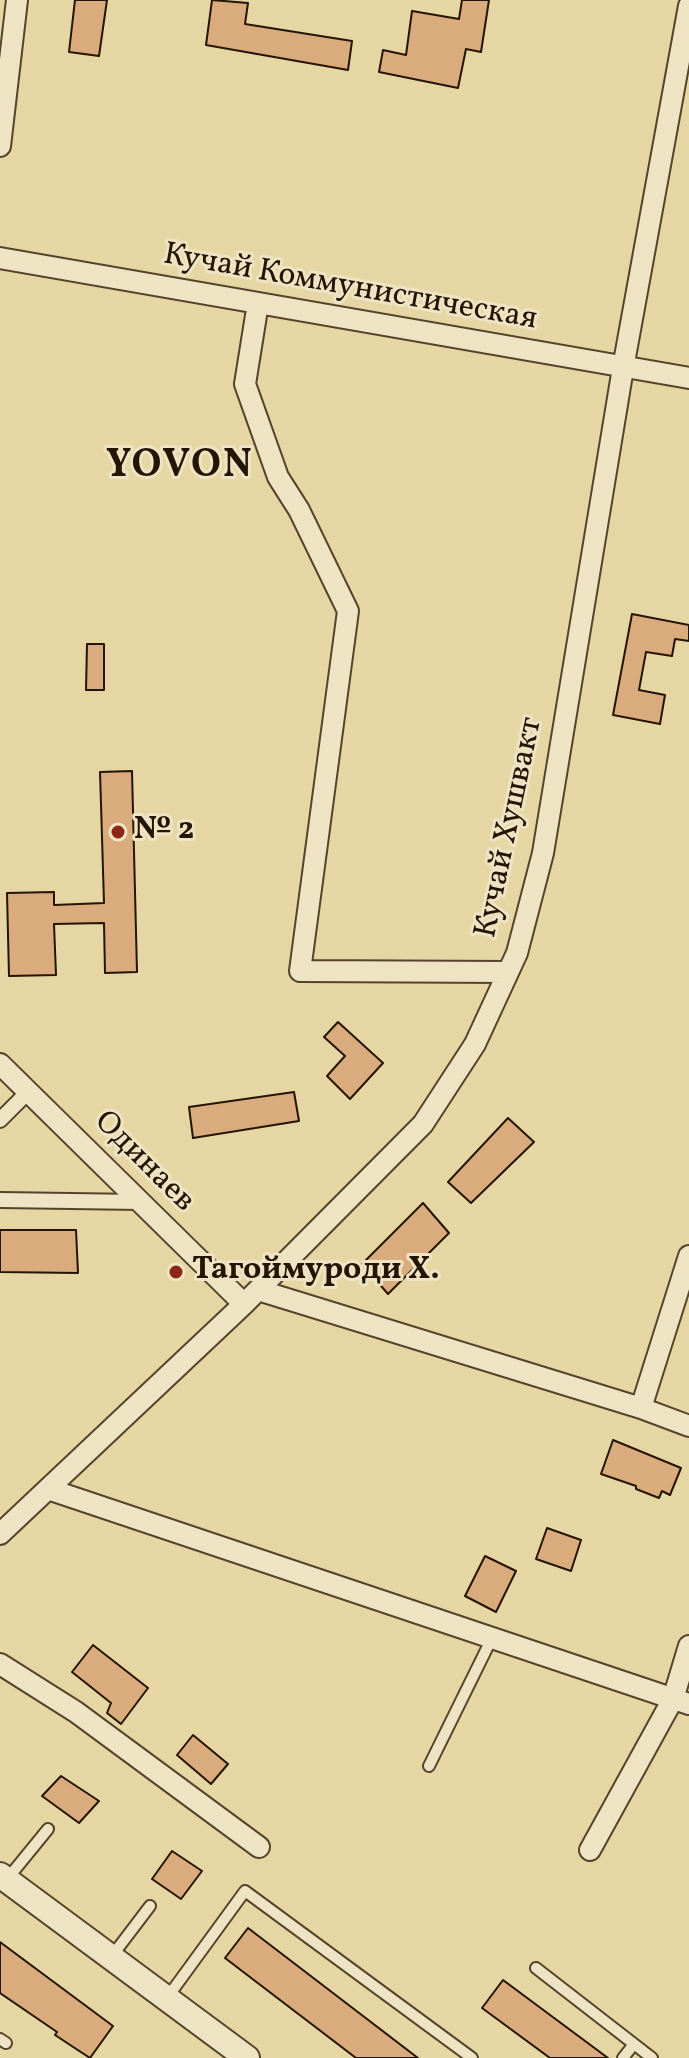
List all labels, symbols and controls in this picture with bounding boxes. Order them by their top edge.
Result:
street label: Кучай Коммунистическая [160,237,540,341]
district label: YOVON [106,445,254,493]
street label: Кучай Хушвакт [469,714,553,942]
place label: № 2 [134,813,195,851]
marker: № 2 [109,823,127,841]
street label: Одинаев [84,1104,202,1222]
place label: Тагоймуроди Х. [192,1253,440,1291]
marker: Тагоймуроди Х. [167,1263,185,1281]

